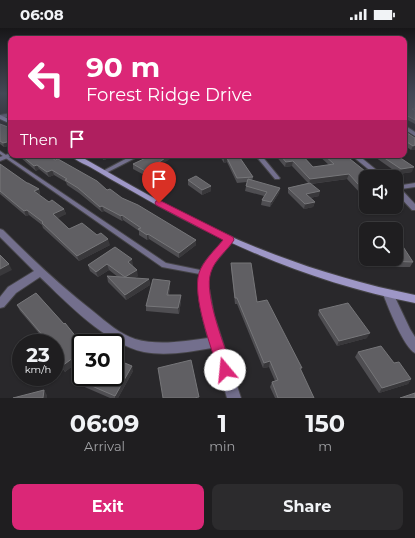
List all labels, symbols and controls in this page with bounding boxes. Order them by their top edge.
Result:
text: 06:08 [20,5,64,24]
text: 90 m [86,50,160,84]
icon: left [20,52,72,104]
text: Forest Ridge Drive [86,84,252,106]
icon: arrive [66,128,88,150]
text: Then [20,130,58,149]
pin [142,162,176,203]
icon: arrive [148,168,170,190]
map controls [359,170,403,266]
button: sound [359,170,403,214]
button: search [359,222,403,266]
speed limit sign: 30 [72,334,124,386]
text: 23 [26,343,50,367]
position arrow [204,349,246,391]
text: km/h [25,363,51,376]
text: 06:09 [70,409,139,438]
text: 1 [218,409,227,438]
text: 150 [305,409,345,438]
text: Arrival [84,438,125,454]
text: min [209,438,235,454]
text: m [318,438,332,454]
button: Exit [12,484,204,530]
button: Share [212,484,403,530]

